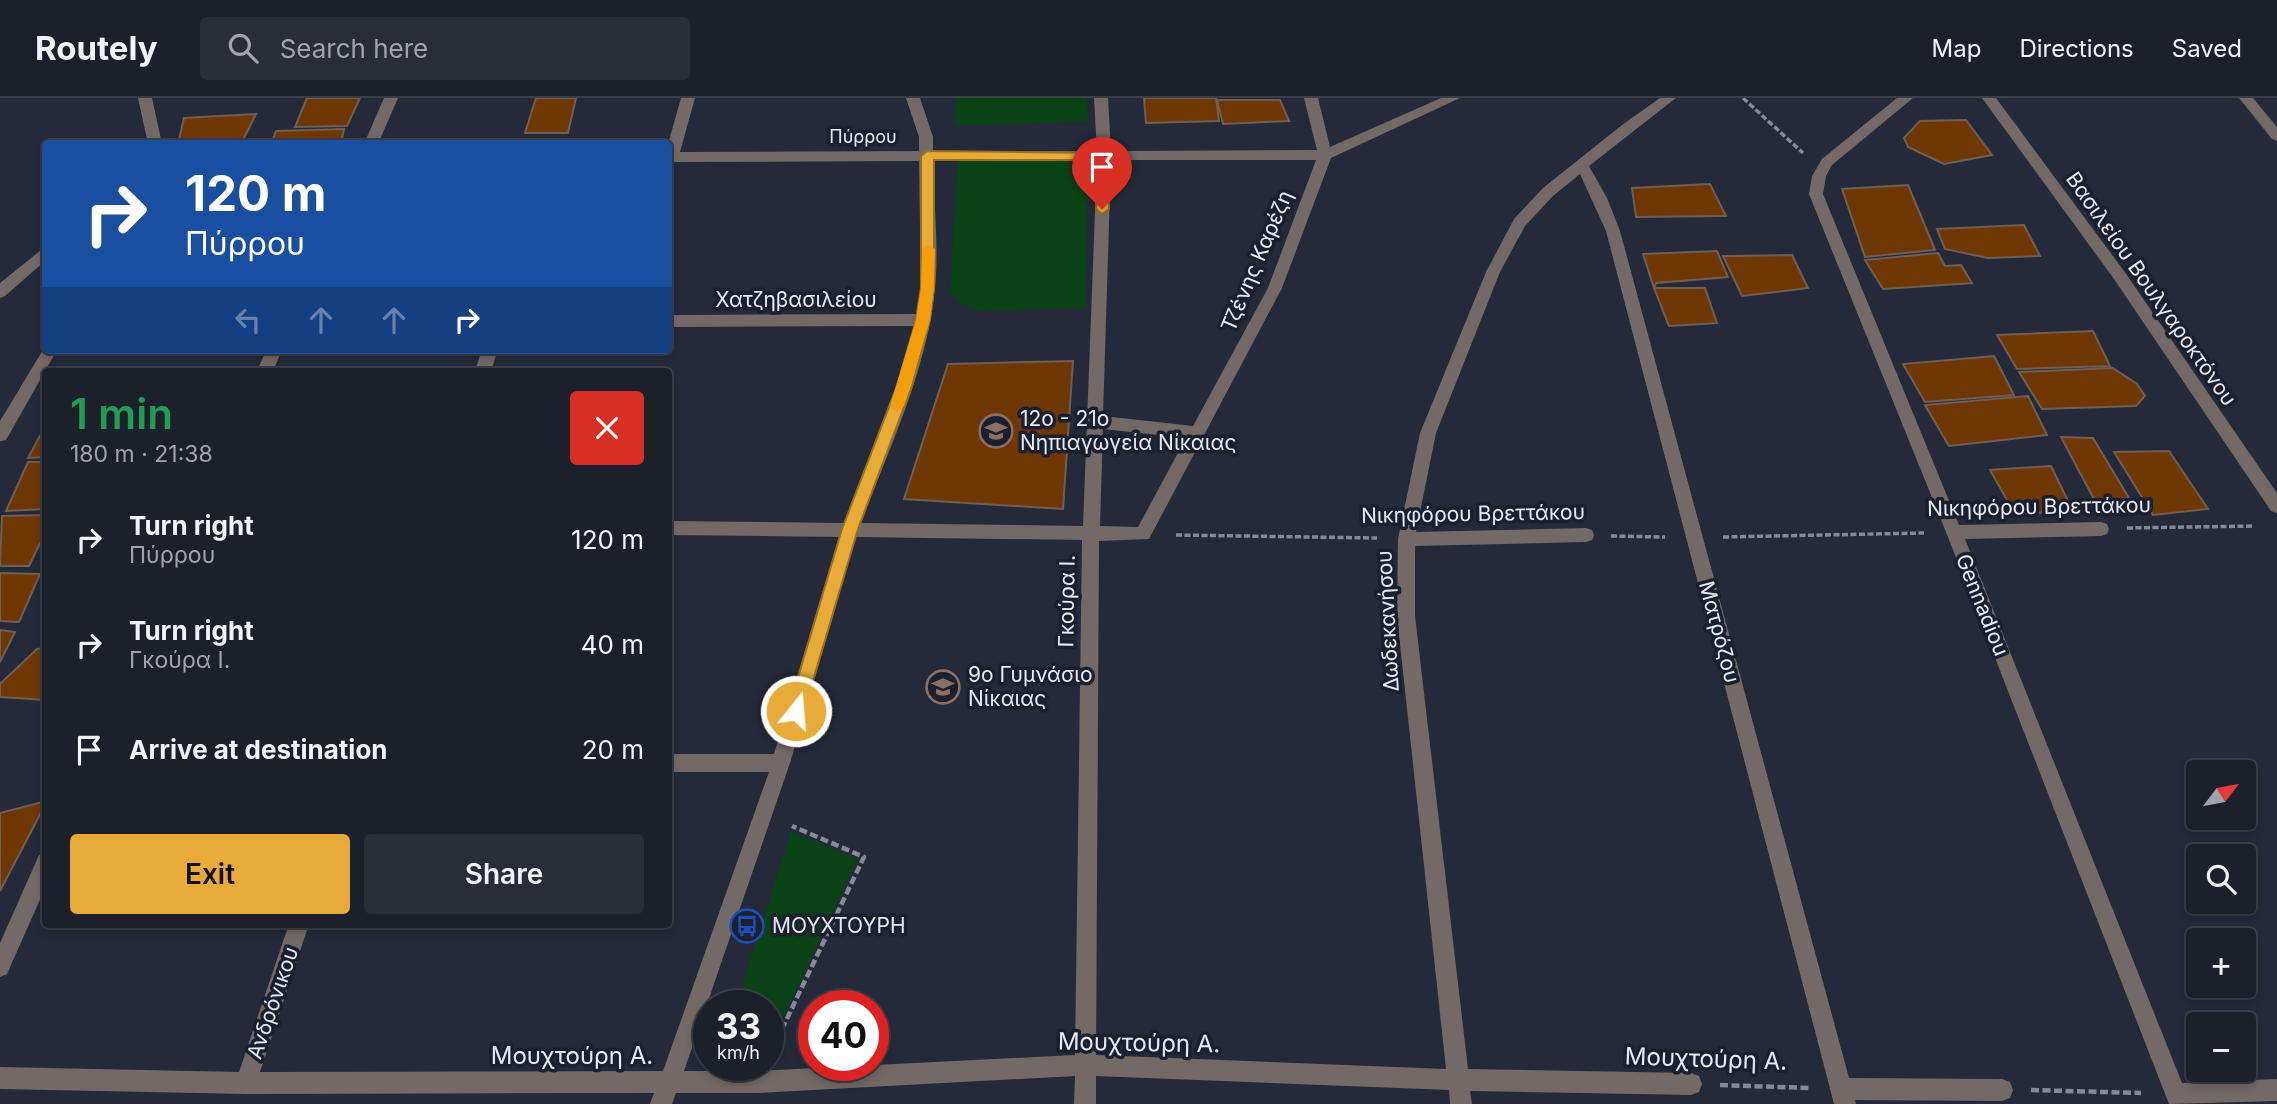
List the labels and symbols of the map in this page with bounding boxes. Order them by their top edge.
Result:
street label: Πύρρου [829,126,897,147]
pin [1072,137,1132,209]
street label: Βασιλείου Βουλγαροκτόνου [2061,167,2242,410]
street label: Τζένης Καρέζη [1216,186,1298,335]
street label: Χατζηβασιλείου [715,287,877,312]
place label: 12ο - 21ο Νηπιαγωγεία Νίκαιας [1020,406,1236,455]
school or university icon: 12ο - 21ο Νηπιαγωγεία Νίκαιας [977,412,1015,450]
street label: Νικηφόρου Βρεττάκου [1927,492,2151,521]
street label: Νικηφόρου Βρεττάκου [1361,499,1585,528]
street label: Δωδεκανήσου [1371,550,1404,692]
street label: Gennadiou [1951,550,2014,659]
street label: Γκούρα Ι. [1053,554,1080,647]
street label: Ματρόζου [1694,578,1745,685]
place label: 9ο Γυμνάσιο Νίκαιας [968,662,1093,711]
school or university icon: 9ο Γυμνάσιο Νίκαιας [924,668,962,706]
position arrow [759,674,833,748]
north arrow [2186,760,2256,830]
bus stop icon: ΜΟΥΧΤΟΥΡΗ [728,907,766,945]
place label: ΜΟΥΧΤΟΥΡΗ [772,913,906,938]
street label: Ανδρόνικου [242,944,303,1062]
speed limit sign: 40 [798,990,889,1081]
street label: Μουχτούρη Α. [1058,1027,1220,1058]
street label: Μουχτούρη Α. [491,1041,653,1070]
street label: Μουχτούρη Α. [1624,1041,1788,1076]

